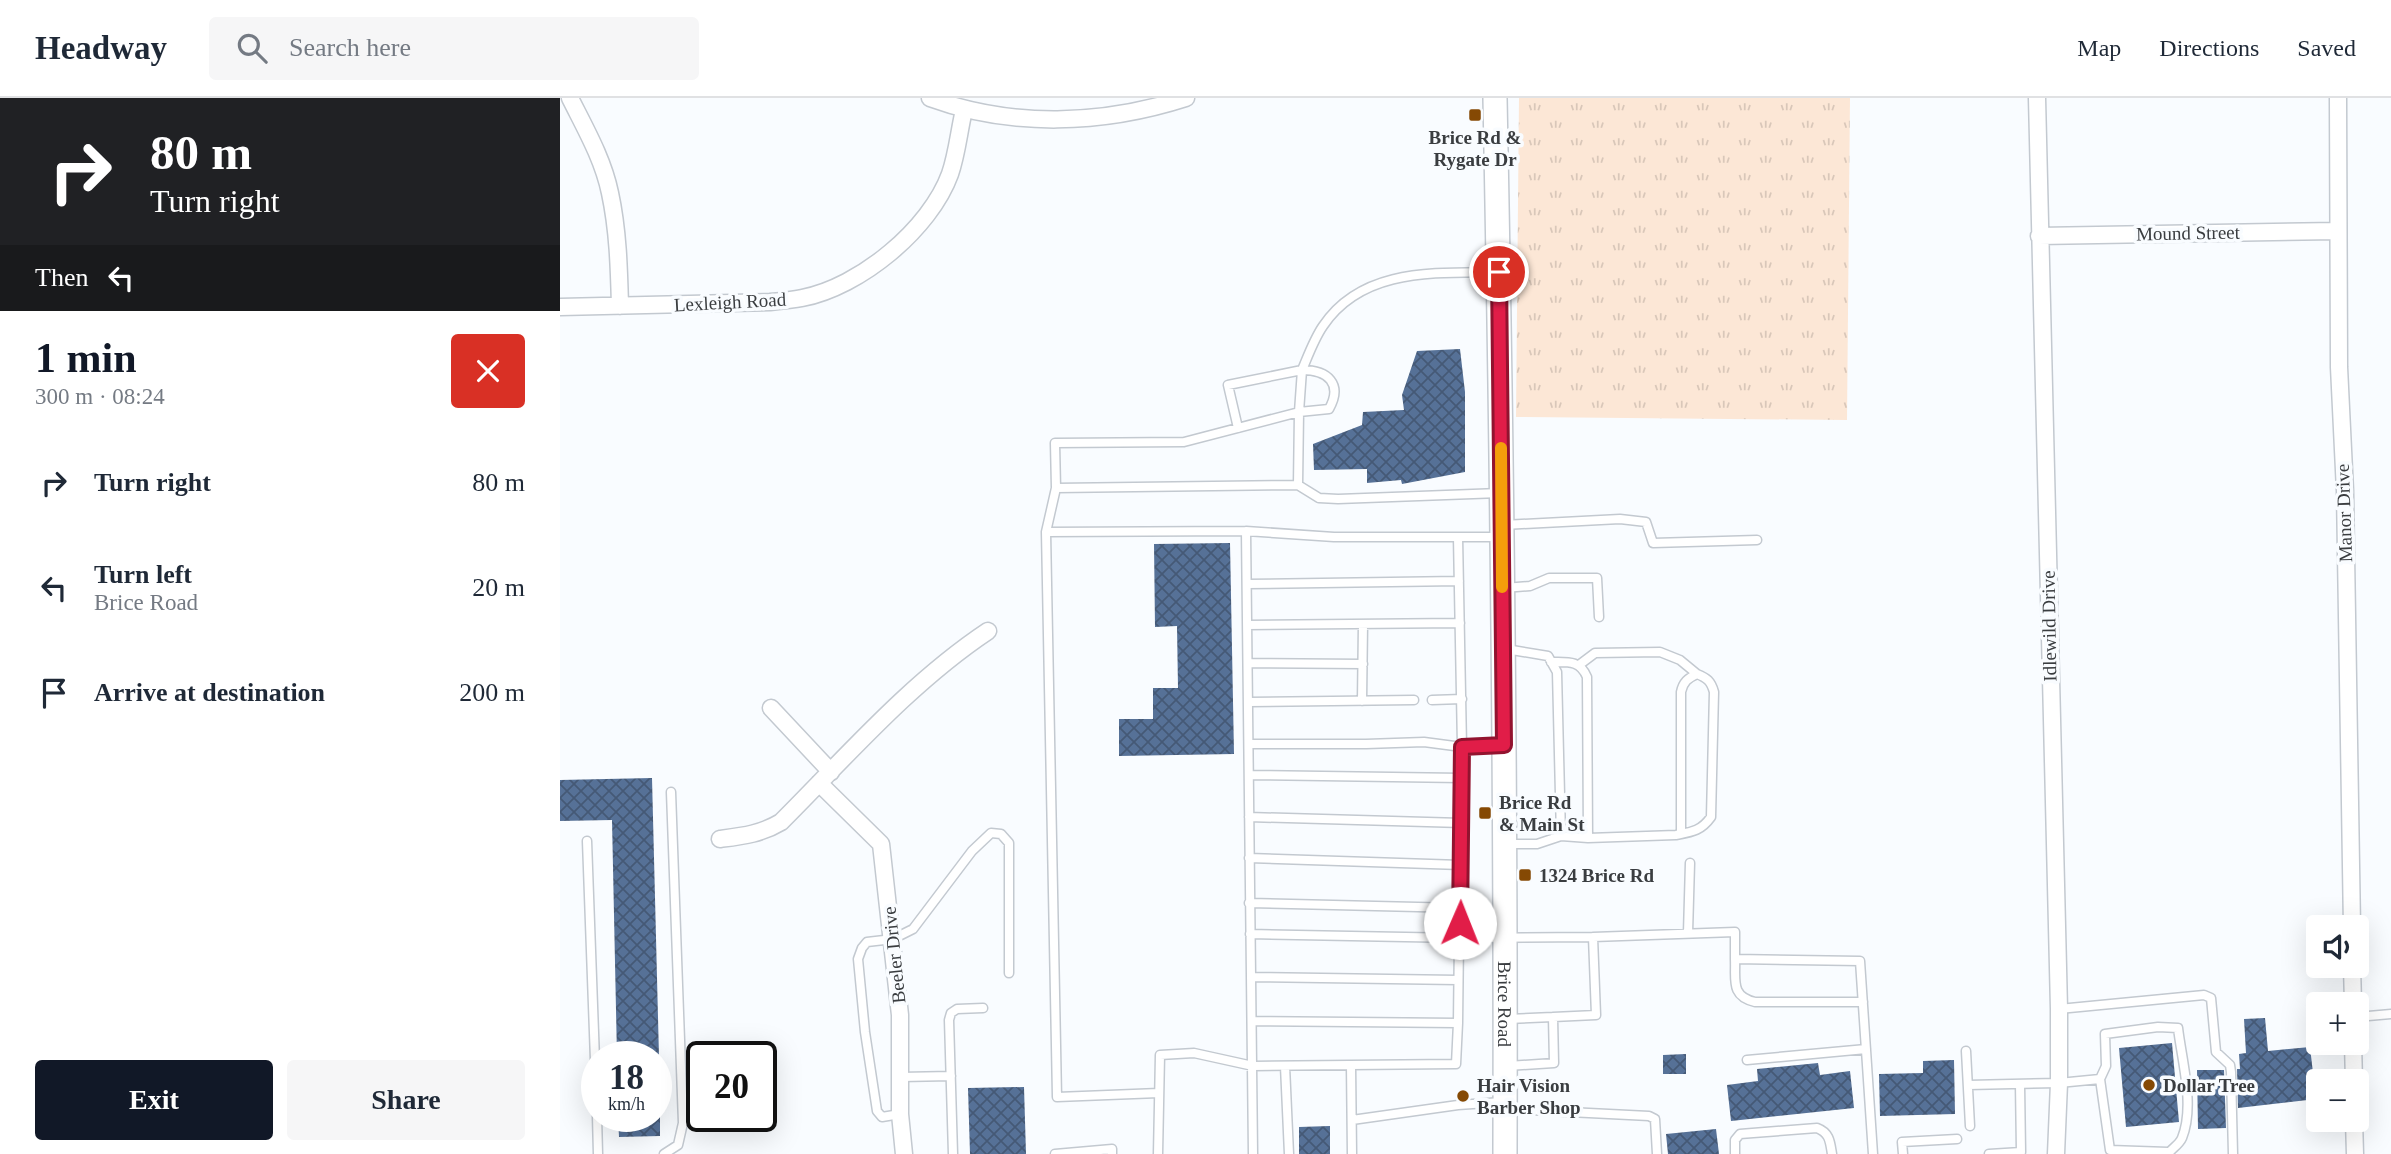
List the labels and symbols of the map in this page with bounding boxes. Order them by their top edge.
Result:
marker: Brice Rd & Rygate Dr [1467,107,1483,123]
place label: Brice Rd & Rygate Dr [1429,127,1521,170]
street label: Mound Street [2136,222,2241,244]
pin [1469,242,1529,302]
street label: Lexleigh Road [673,289,787,315]
street label: Manor Drive [2332,463,2356,563]
street label: Idlewild Drive [2038,570,2060,682]
place label: Brice Rd & Main St [1499,792,1585,835]
marker: Brice Rd & Main St [1477,805,1493,821]
place label: 1324 Brice Rd [1539,865,1654,886]
marker: 1324 Brice Rd [1517,867,1533,883]
position arrow [1423,886,1497,960]
street label: Beeler Drive [878,905,910,1005]
street label: Brice Road [1495,961,1516,1047]
speed limit sign: 20 [686,1041,777,1132]
place label: Hair Vision Barber Shop [1477,1075,1581,1118]
place label: Dollar Tree [2163,1075,2255,1096]
marker: Dollar Tree [2141,1077,2157,1093]
marker: Hair Vision Barber Shop [1455,1088,1471,1104]

